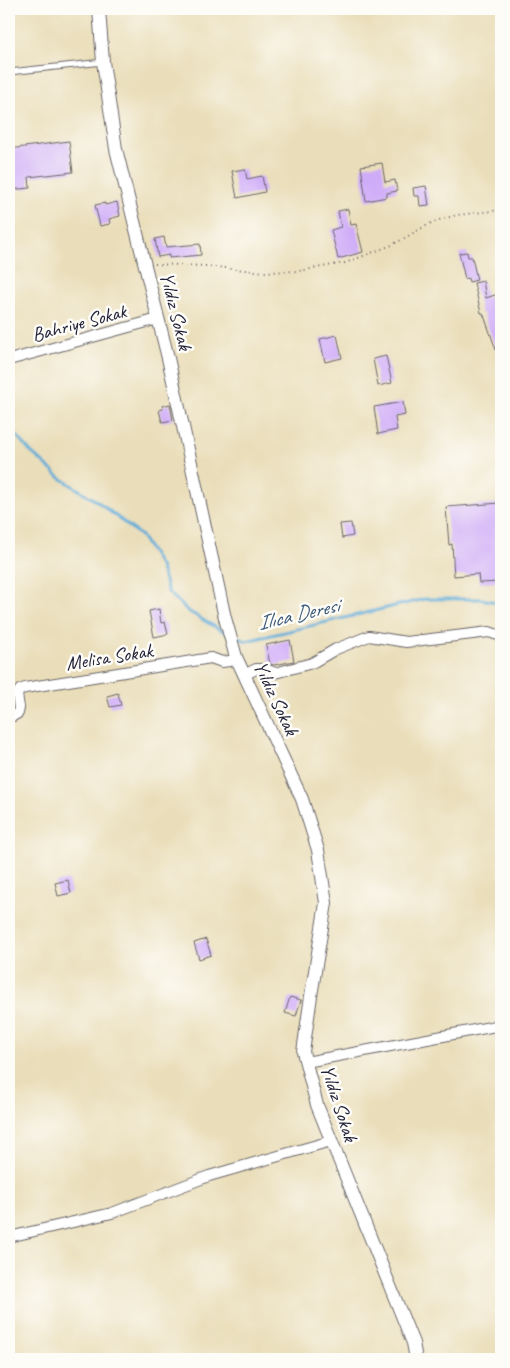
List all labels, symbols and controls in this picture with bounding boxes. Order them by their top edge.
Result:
street label: Yıldız Sokak [154,270,198,354]
street label: Bahriye Sokak [29,298,131,348]
water label: Ilıca Deresi [255,591,346,636]
street label: Melisa Sokak [64,638,156,676]
street label: Yıldız Sokak [248,657,305,741]
street label: Yıldız Sokak [315,1062,364,1146]

